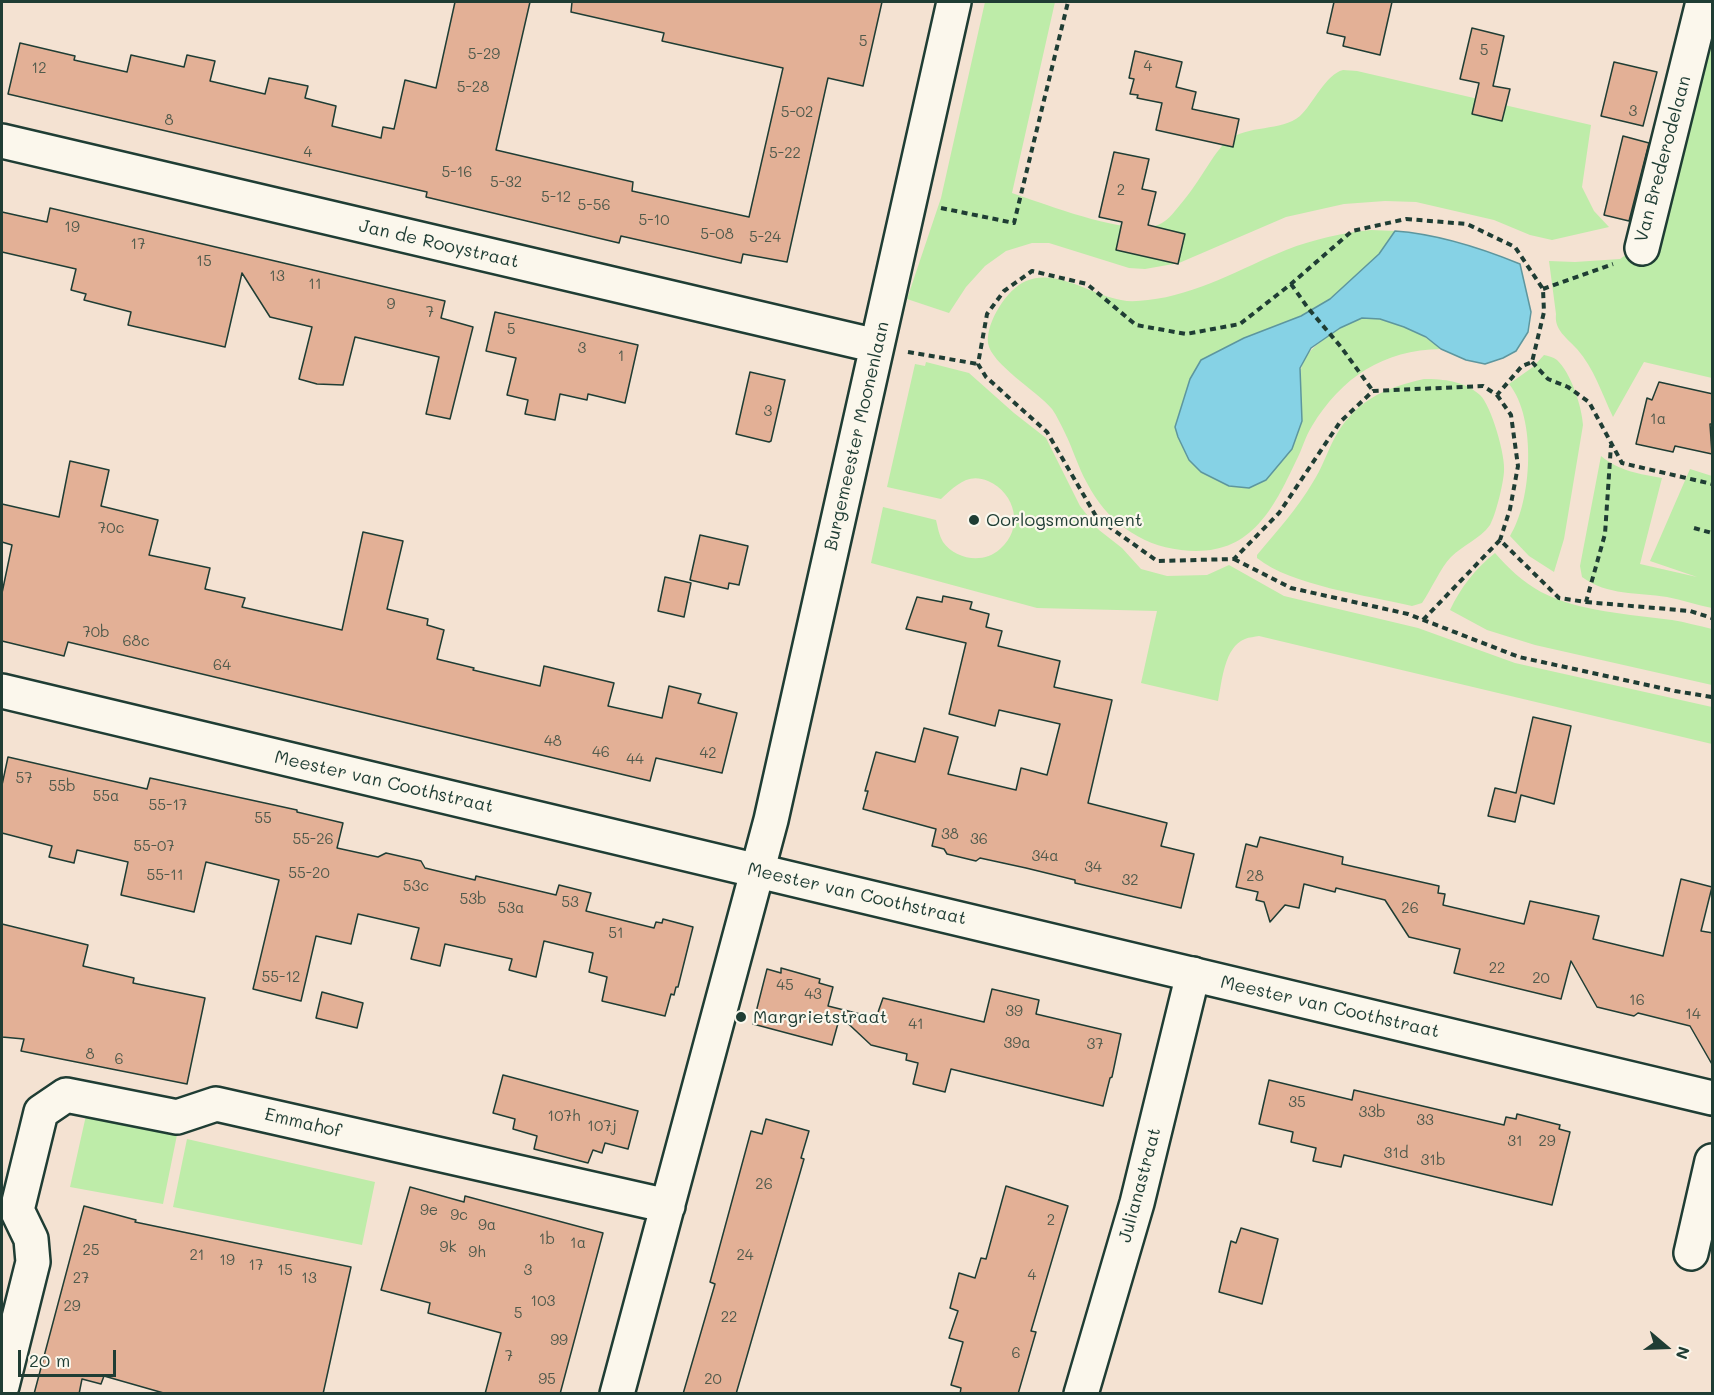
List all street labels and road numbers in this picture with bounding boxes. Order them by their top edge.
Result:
street label: Van Brederodelaan [1630,73,1696,245]
street label: Jan de Rooystraat [357,215,521,273]
street label: Burgemeester Moonenlaan [820,319,894,553]
street label: Meester van Coothstraat [272,746,496,818]
street label: Meester van Coothstraat [745,858,969,930]
street label: Meester van Coothstraat [1218,971,1442,1043]
street label: Emmahof [263,1104,343,1142]
street label: Julianastraat [1114,1125,1166,1245]

